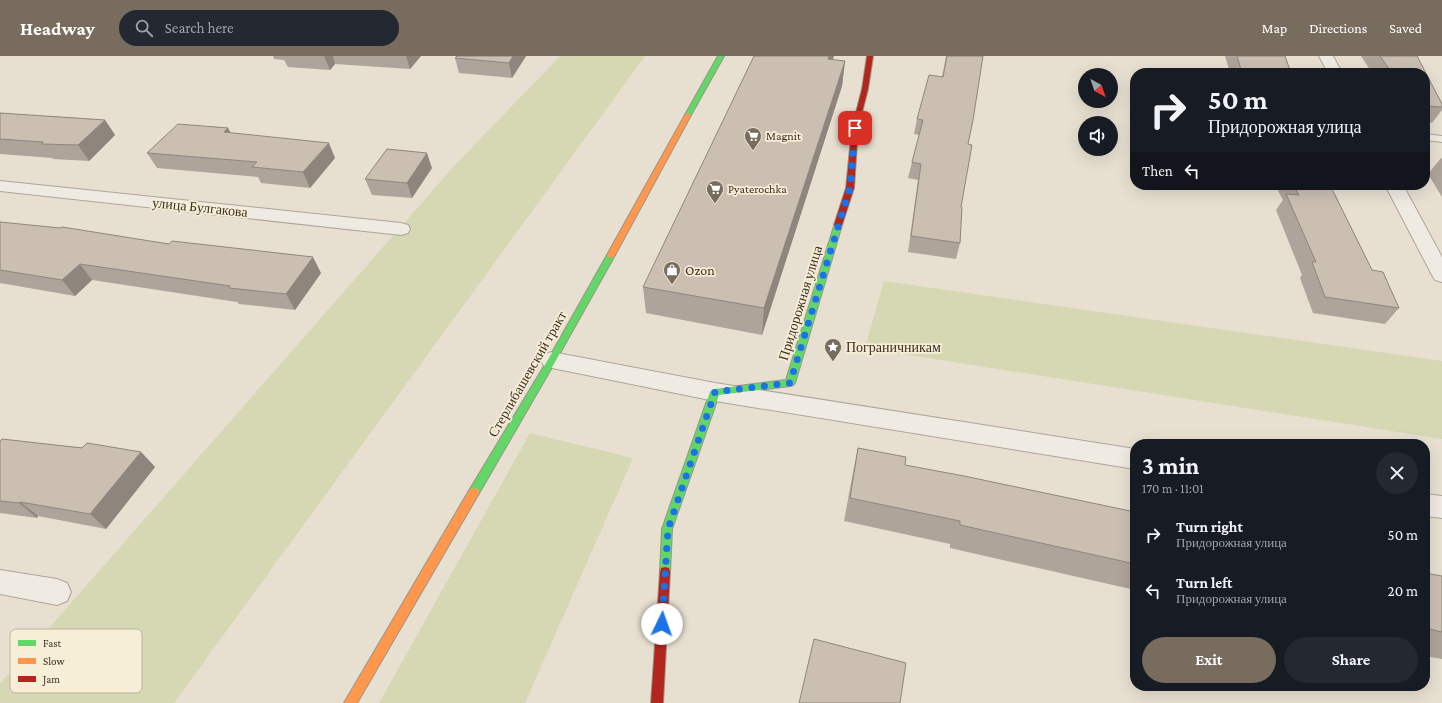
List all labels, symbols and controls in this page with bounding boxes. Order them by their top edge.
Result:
search box [119,10,399,46]
icon: search [133,17,155,39]
text: Headway [20,18,95,39]
text: Search here [165,20,234,36]
text: Map [1262,20,1287,36]
text: Directions [1309,20,1367,36]
text: Saved [1389,20,1422,36]
north arrow [1078,68,1118,108]
map controls [1078,68,1118,156]
icon: right [1142,84,1194,136]
text: 50 m [1208,84,1268,115]
pin [838,111,872,145]
button: sound [1078,116,1118,156]
icon: arrive [844,117,866,139]
text: Придорожная улица [1208,117,1362,137]
supermarket icon: Magnit [743,126,763,151]
place label: Magnit [766,129,802,143]
icon: left [1181,160,1203,182]
text: Then [1142,163,1173,179]
supermarket icon: Pyaterochka [705,179,725,204]
place label: Pyaterochka [728,182,787,196]
street label: улица Булгакова [151,194,249,220]
street label: Придорожная улица [775,243,825,362]
shop icon: Ozon [662,260,682,285]
place label: Ozon [685,262,715,278]
street label: Стерлибашевский тракт [484,308,570,440]
place icon: Пограничникам [823,337,843,362]
place label: Пограничникам [846,339,941,355]
text: 3 min [1142,452,1199,479]
button: close [1376,452,1418,494]
text: 170 m · 11:01 [1142,481,1204,496]
text: Turn right [1176,519,1243,535]
icon: right [1142,524,1164,546]
text: 50 m [1388,527,1418,543]
text: Придорожная улица [1176,535,1287,550]
text: Turn left [1176,575,1232,591]
icon: left [1142,580,1164,602]
text: 20 m [1388,583,1418,599]
text: Придорожная улица [1176,591,1287,606]
position arrow [641,603,683,645]
legend [10,629,142,693]
text: Fast [43,637,62,649]
button: Exit [1142,637,1276,683]
button: Share [1284,637,1418,683]
text: Slow [43,655,65,667]
text: Jam [42,673,60,686]

